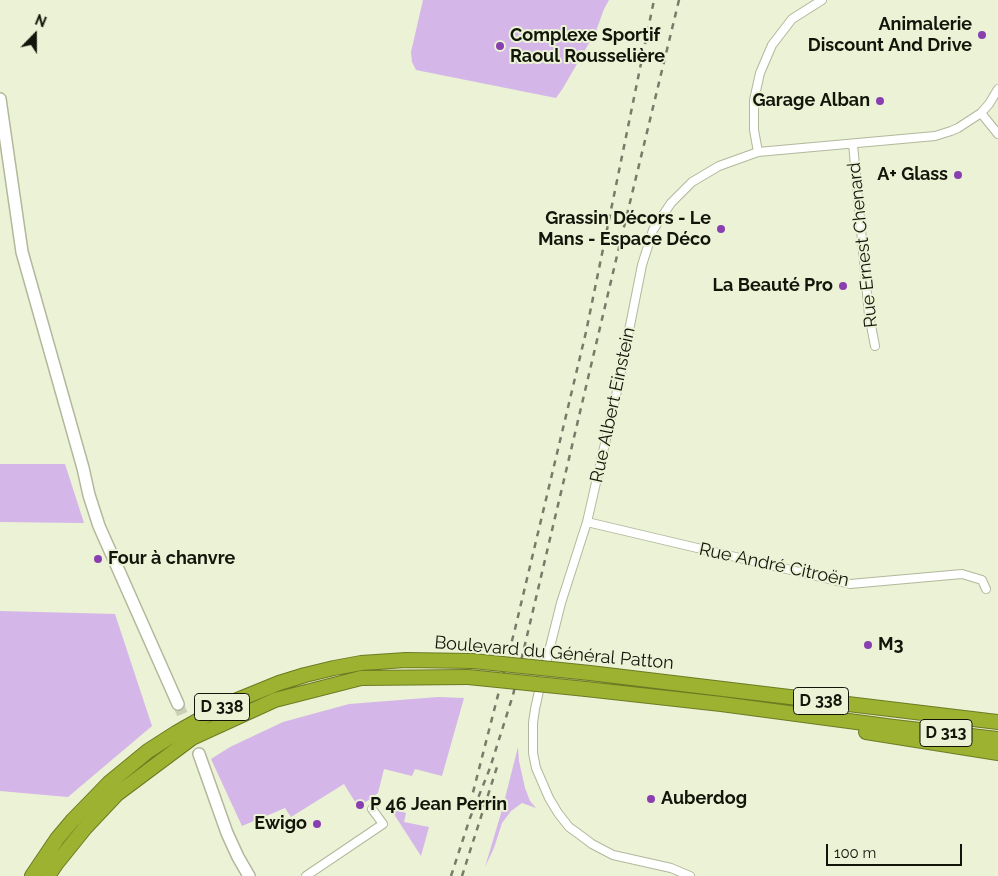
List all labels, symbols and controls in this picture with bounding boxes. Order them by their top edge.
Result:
north arrow [10,10,60,60]
text: N [33,12,49,31]
place label: Animalerie Discount And Drive [808,14,972,56]
place label: Complexe Sportif Raoul Rousselière [510,25,665,68]
marker: Animalerie Discount And Drive [976,29,988,41]
marker: Complexe Sportif Raoul Rousselière [494,40,506,52]
place label: Garage Alban [752,90,870,112]
marker: Garage Alban [874,95,886,107]
street label: Rue Ernest Chenard [844,161,882,329]
place label: A+ Glass [877,164,948,186]
marker: A+ Glass [952,169,964,181]
place label: Grassin Décors - Le Mans - Espace Déco [538,208,711,250]
marker: Grassin Décors - Le Mans - Espace Déco [715,223,727,235]
place label: La Beauté Pro [713,275,833,297]
marker: La Beauté Pro [837,280,849,292]
street label: Rue Albert Einstein [586,325,640,485]
street label: Rue André Citroën [697,539,851,591]
place label: Four à chanvre [108,548,235,570]
marker: Four à chanvre [92,553,104,565]
street label: Boulevard du Général Patton [433,632,675,674]
place label: M3 [878,634,904,656]
marker: M3 [862,639,874,651]
road number: D 338 [794,688,848,714]
road number: D 338 [194,694,250,720]
road number: D 313 [920,720,972,746]
place label: Auberdog [661,788,747,810]
marker: Auberdog [645,793,657,805]
place label: P 46 Jean Perrin [370,794,507,816]
marker: P 46 Jean Perrin [354,799,366,811]
place label: Ewigo [254,813,307,835]
marker: Ewigo [311,818,323,830]
scale bar [828,834,964,866]
text: 100 m [834,844,876,862]

